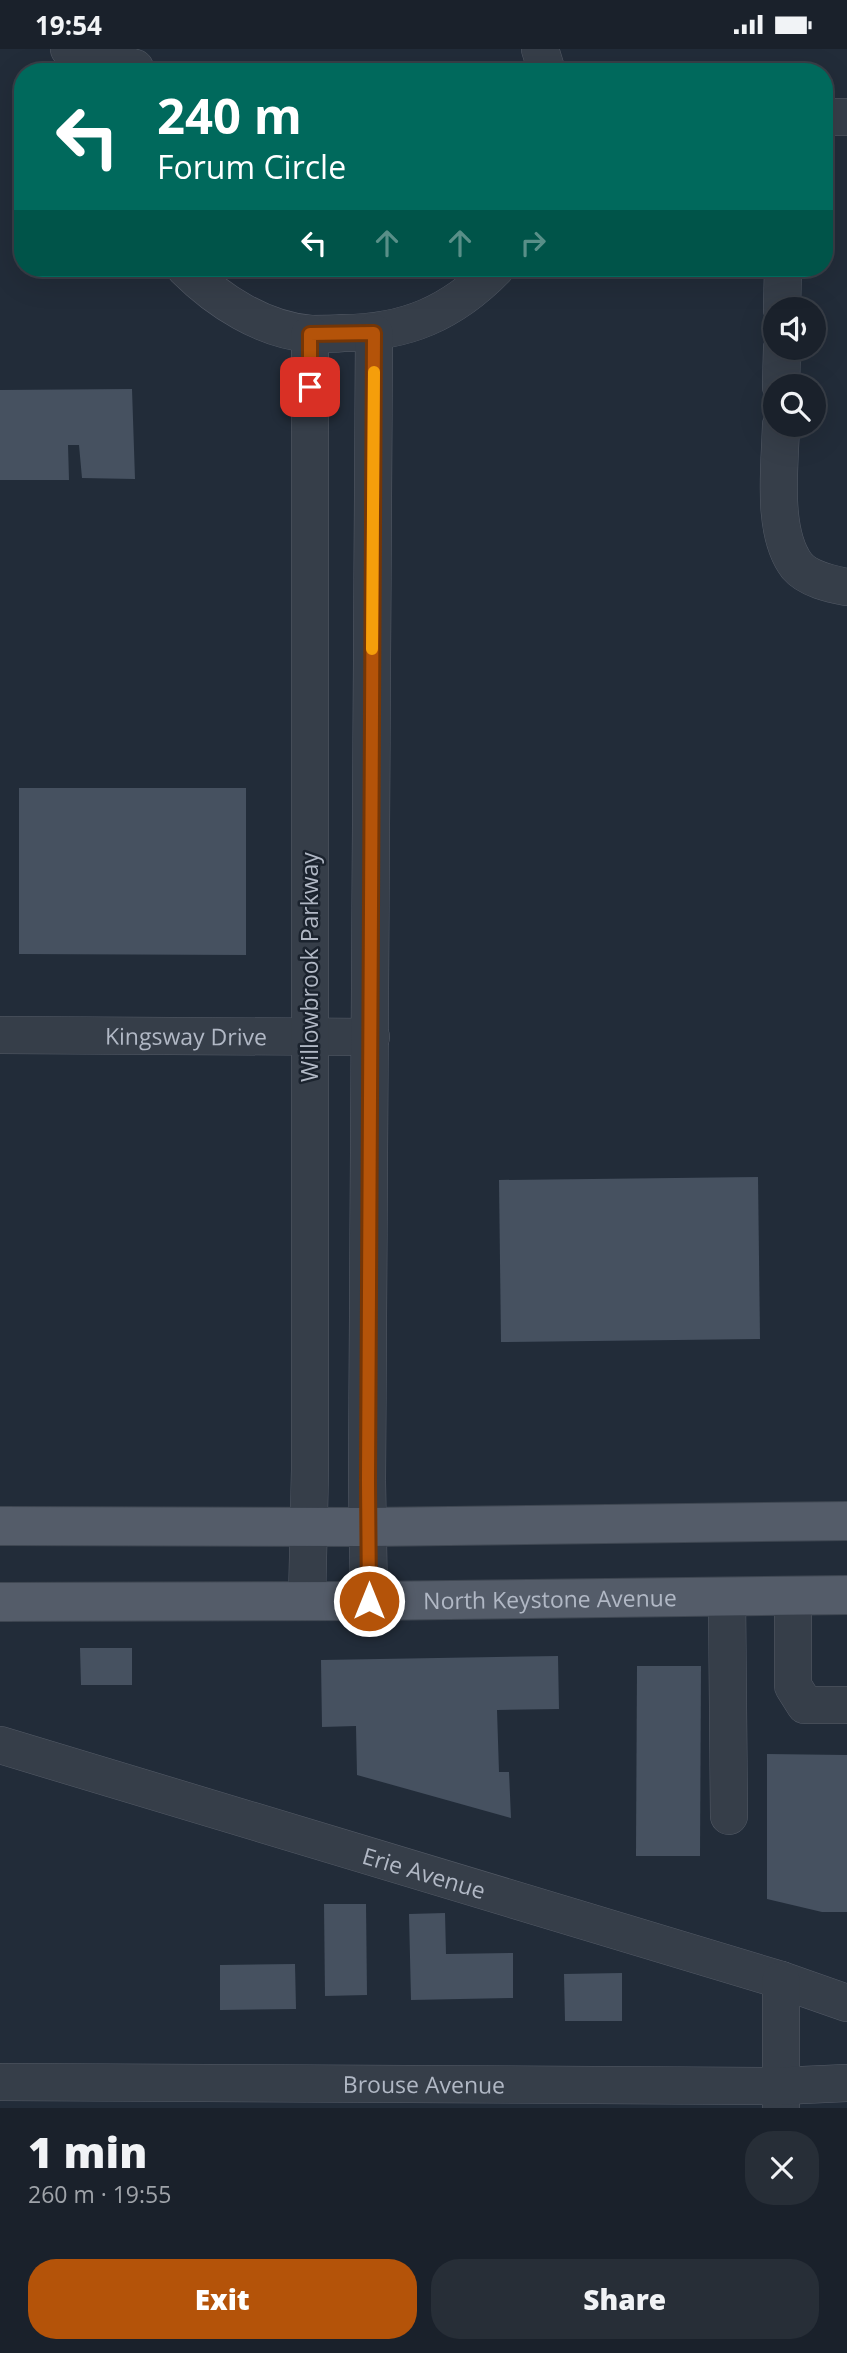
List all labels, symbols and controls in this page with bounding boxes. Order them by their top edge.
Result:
text: 19:54 [35,7,102,43]
text: 240 m [157,82,302,148]
icon: left [42,91,133,182]
text: Forum Circle [157,145,346,188]
icon: left [295,224,333,262]
icon: ahead [368,224,406,262]
icon: ahead [441,224,479,262]
icon: right [514,224,552,262]
map controls [763,297,826,437]
button: sound [763,297,826,360]
pin [280,357,340,417]
icon: arrive [291,368,329,406]
button: search [763,374,826,437]
street label: Willowbrook Parkway [293,852,325,1082]
street label: Kingsway Drive [105,1020,267,1052]
position arrow [332,1564,406,1638]
street label: North Keystone Avenue [423,1581,677,1616]
street label: Erie Avenue [359,1839,490,1906]
street label: Brouse Avenue [343,2068,505,2101]
text: 1 min [28,2123,147,2180]
button: close [745,2131,819,2205]
text: 260 m · 19:55 [28,2178,171,2210]
button: Exit [28,2259,417,2339]
button: Share [431,2259,819,2339]

